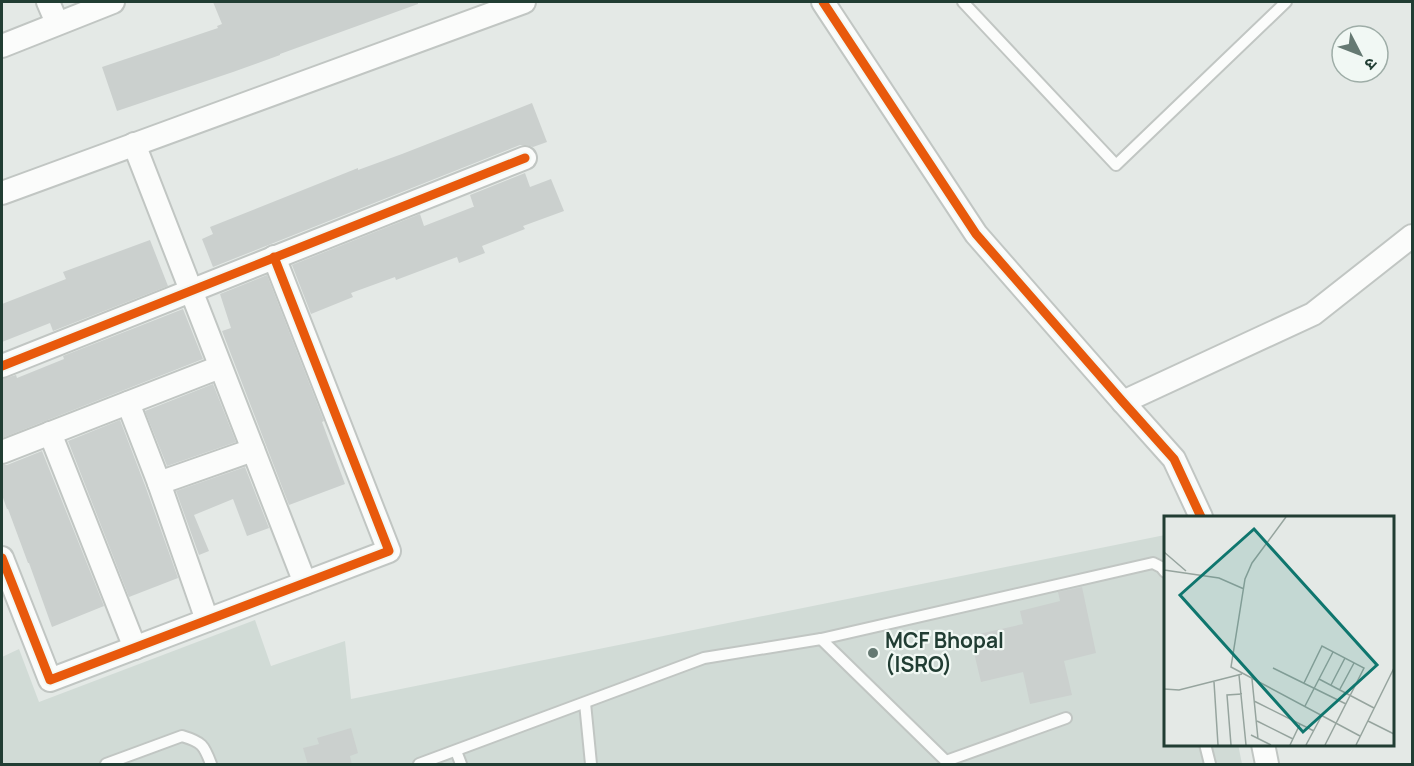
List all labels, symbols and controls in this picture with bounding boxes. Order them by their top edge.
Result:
north arrow [1330,24,1390,84]
text: उ [1359,53,1382,75]
inset map [1164,516,1393,745]
place label: MCF Bhopal (ISRO) [885,626,1004,678]
marker: MCF Bhopal (ISRO) [866,646,880,660]

